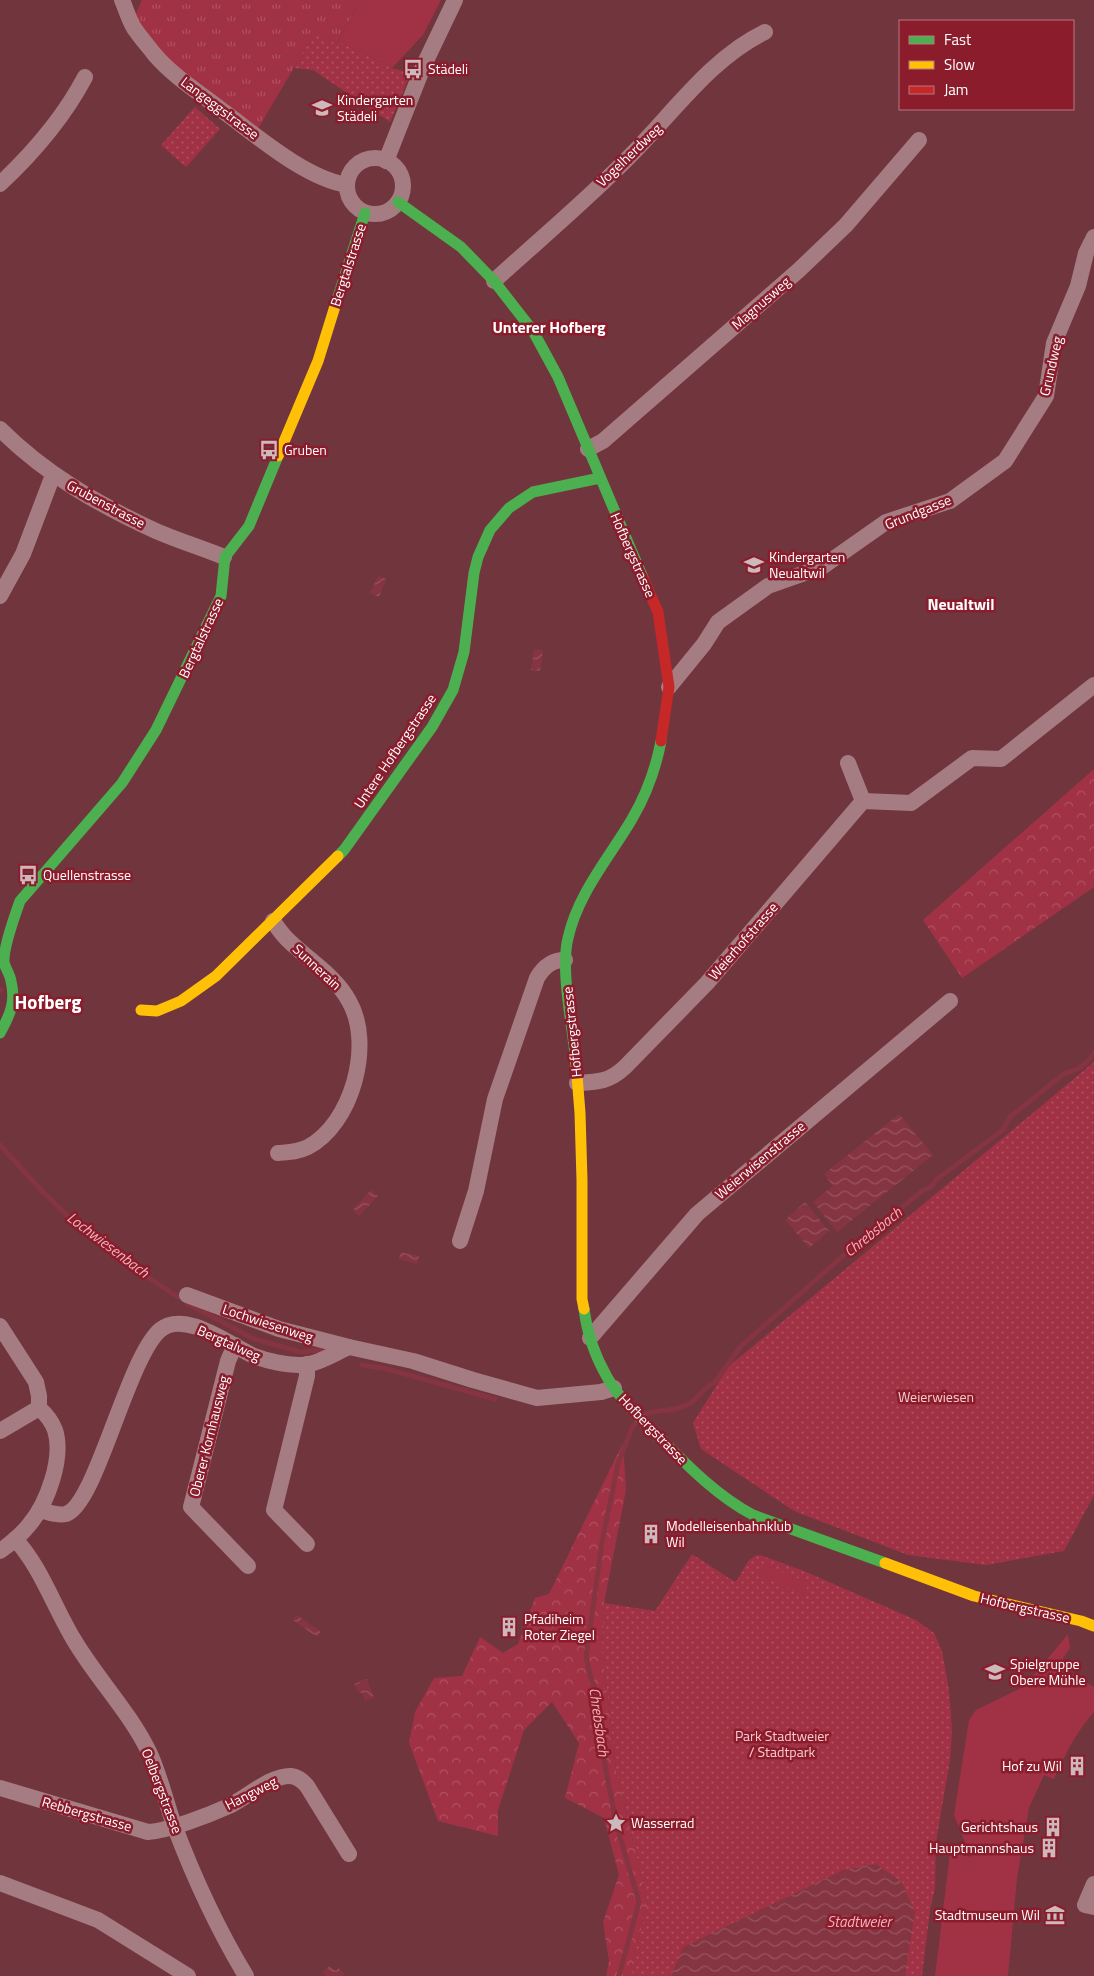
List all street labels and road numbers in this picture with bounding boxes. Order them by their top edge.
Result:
street label: Langeggstrasse [177,71,264,144]
street label: Vogelherdweg [591,118,666,191]
street label: Bergtalstrasse [324,221,371,309]
street label: Magnusweg [727,271,795,334]
street label: Grundweg [1033,334,1068,398]
street label: Grubenstrasse [63,474,149,533]
street label: Grundgasse [881,489,954,534]
street label: Hofbergstrasse [605,509,662,601]
street label: Bergtalstrasse [173,594,228,681]
street label: Untere Hofbergstrasse [348,689,441,812]
street label: Weierhofstrasse [703,897,782,984]
street label: Sunnerain [288,939,346,995]
street label: Hofbergstrasse [556,986,587,1078]
street label: Weierwisenstrasse [710,1115,809,1204]
street label: Lochwiesenweg [220,1298,316,1347]
street label: Bergtalweg [194,1319,264,1366]
street label: Oberer Kornhausweg [183,1373,234,1499]
street label: Hofbergstrasse [614,1389,693,1469]
street label: Hofbergstrasse [978,1587,1072,1628]
street label: Oelbergstrasse [137,1745,188,1836]
street label: Hangweg [221,1770,281,1815]
street label: Rebbergstrasse [40,1791,135,1836]

